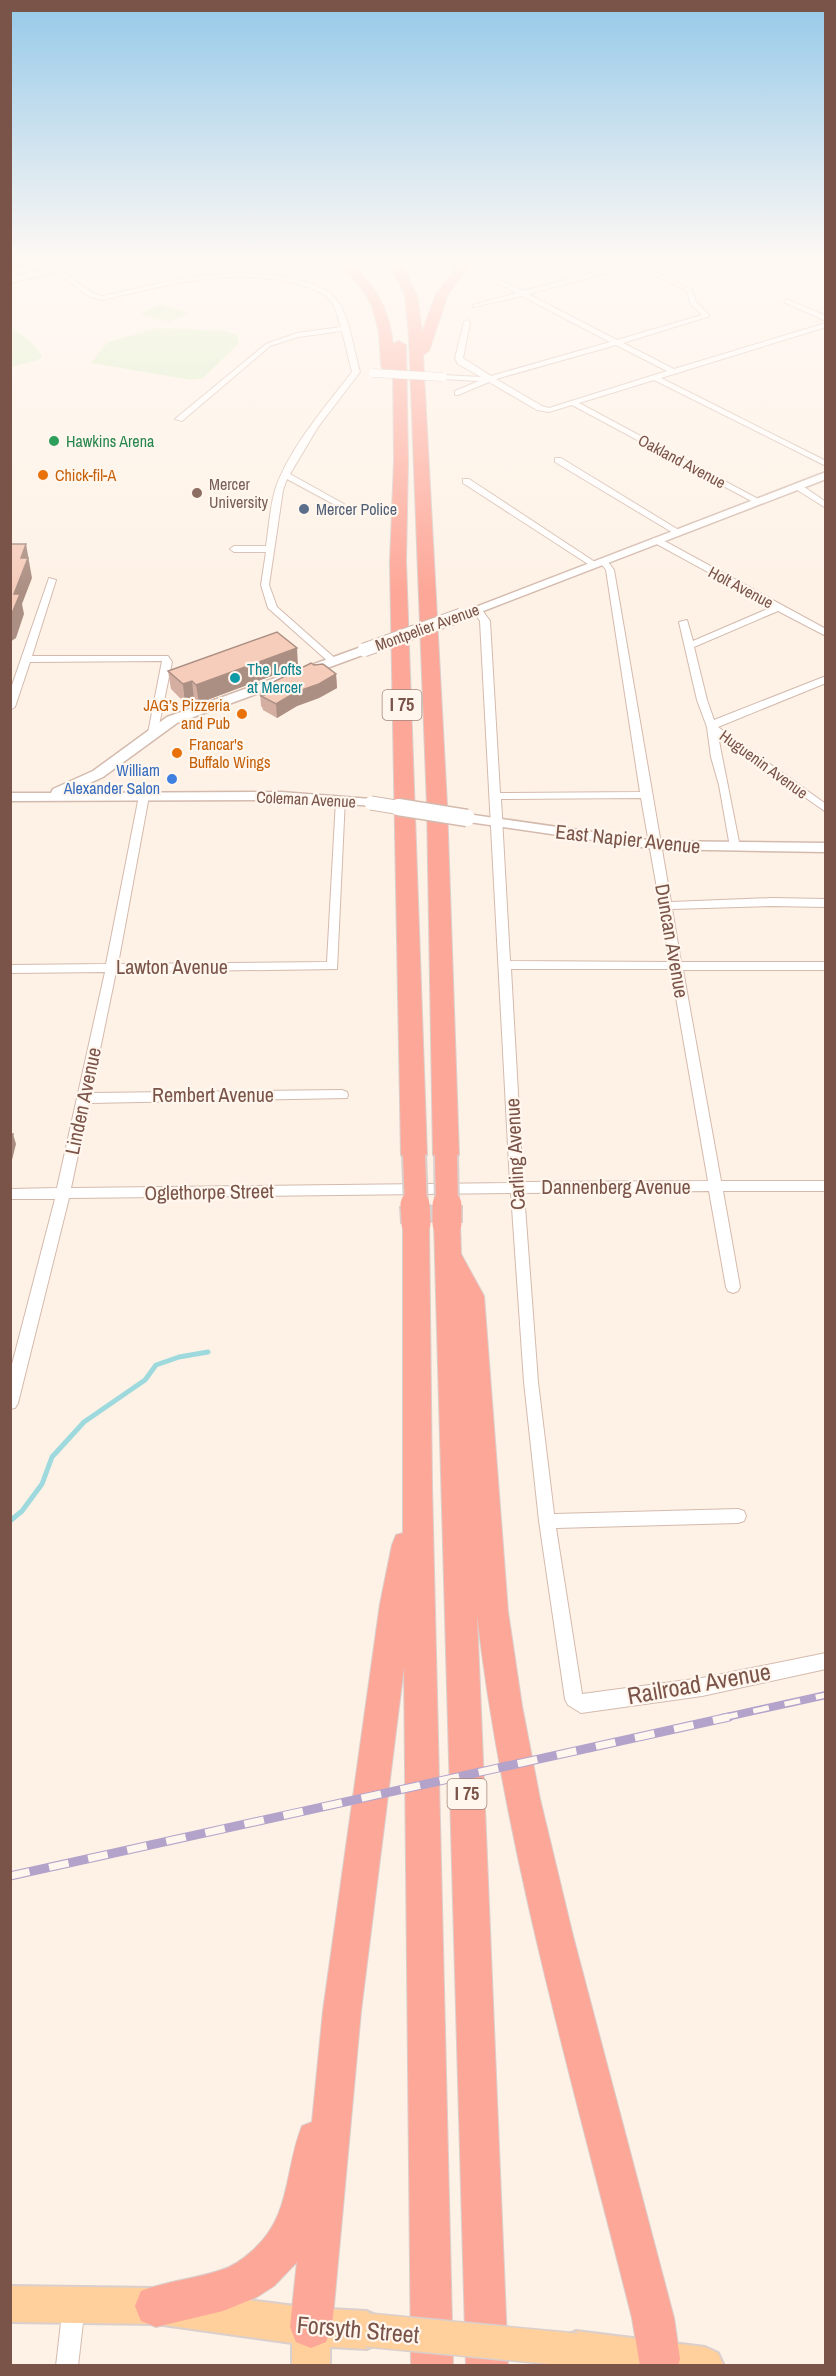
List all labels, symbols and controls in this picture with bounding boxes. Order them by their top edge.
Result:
street label: Oakland Avenue [634,429,730,493]
place label: Hawkins Arena [66,430,155,452]
marker: Hawkins Arena [47,434,61,448]
place label: Chick-fil-A [55,464,116,486]
marker: Chick-fil-A [36,468,50,482]
place label: Mercer University [209,473,268,513]
marker: Mercer University [190,486,204,500]
place label: Mercer Police [316,498,397,520]
marker: Mercer Police [297,502,311,516]
street label: Holt Avenue [705,561,777,613]
street label: Montpelier Avenue [372,598,482,656]
place label: The Lofts at Mercer [247,658,303,698]
marker: The Lofts at Mercer [228,671,242,685]
road number: I 75 [382,690,422,720]
place label: JAG’s Pizzeria and Pub [143,694,231,734]
marker: JAG’s Pizzeria and Pub [235,707,249,721]
street label: Huguenin Avenue [715,725,813,803]
place label: Francar's Buffalo Wings [189,733,270,773]
marker: Francar's Buffalo Wings [170,746,184,760]
place label: William Alexander Salon [63,759,160,799]
marker: William Alexander Salon [165,772,179,786]
street label: Coleman Avenue [256,785,356,813]
street label: East Napier Avenue [554,817,702,860]
street label: Duncan Avenue [649,882,696,1000]
street label: Lawton Avenue [116,953,228,980]
street label: Linden Avenue [58,1045,107,1157]
street label: Rembert Avenue [152,1081,274,1108]
street label: Carling Avenue [498,1097,531,1211]
street label: Dannenberg Avenue [541,1173,691,1200]
street label: Oglethorpe Street [144,1177,274,1206]
street label: Railroad Avenue [625,1655,773,1711]
road number: I 75 [448,1779,486,1809]
street label: Forsyth Street [296,2308,421,2350]

